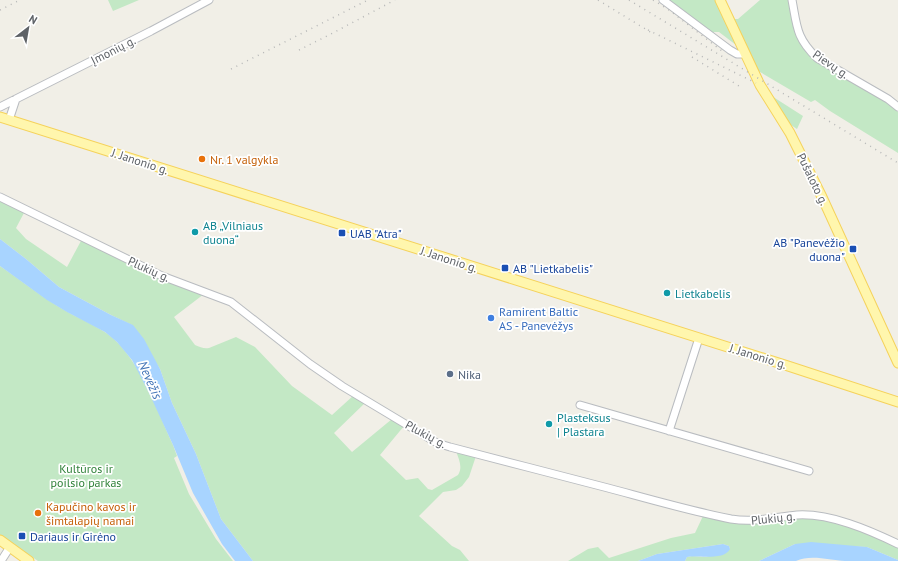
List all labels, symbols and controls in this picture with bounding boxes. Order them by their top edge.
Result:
north arrow [8,8,48,48]
text: N [26,12,40,27]
street label: Įmonių g. [88,32,138,68]
street label: Pievų g. [810,47,852,81]
street label: J. Janonio g. [109,144,170,177]
street label: Pušaloto g. [794,150,832,208]
place label: Nr. 1 valgykla [210,152,278,167]
marker: Nr. 1 valgykla [197,154,207,164]
place label: AB „Vilniaus duona“ [203,218,263,247]
place label: UAB "Atra" [350,226,402,241]
marker: AB „Vilniaus duona“ [190,227,200,237]
marker: UAB "Atra" [337,228,347,238]
place label: AB "Panevėžio duona" [773,235,845,264]
street label: J. Janonio g. [418,242,479,275]
marker: AB "Panevėžio duona" [848,244,858,254]
street label: Plukių g. [126,253,172,285]
place label: AB "Lietkabelis" [513,261,593,276]
marker: AB "Lietkabelis" [500,263,510,273]
place label: Lietkabelis [675,286,731,301]
marker: Lietkabelis [662,288,672,298]
place label: Ramirent Baltic AS - Panevėžys [499,304,579,333]
marker: Ramirent Baltic AS - Panevėžys [486,313,496,323]
street label: J. Janonio g. [727,340,789,372]
water label: Nevėžis [134,358,166,402]
place label: Nika [458,367,481,382]
marker: Nika [445,369,455,379]
place label: Plasteksus | Plastara [557,410,611,439]
street label: Plukių g. [403,417,449,451]
marker: Plasteksus | Plastara [544,419,554,429]
park label: Kultūros ir poilsio parkas [51,461,121,490]
place label: Kapučino kavos ir šimtalapių namai [46,499,136,528]
marker: Kapučino kavos ir šimtalapių namai [33,508,43,518]
street label: Plukių g. [750,508,796,528]
place label: Dariaus ir Girėno [30,529,116,544]
marker: Dariaus ir Girėno [17,531,27,541]

